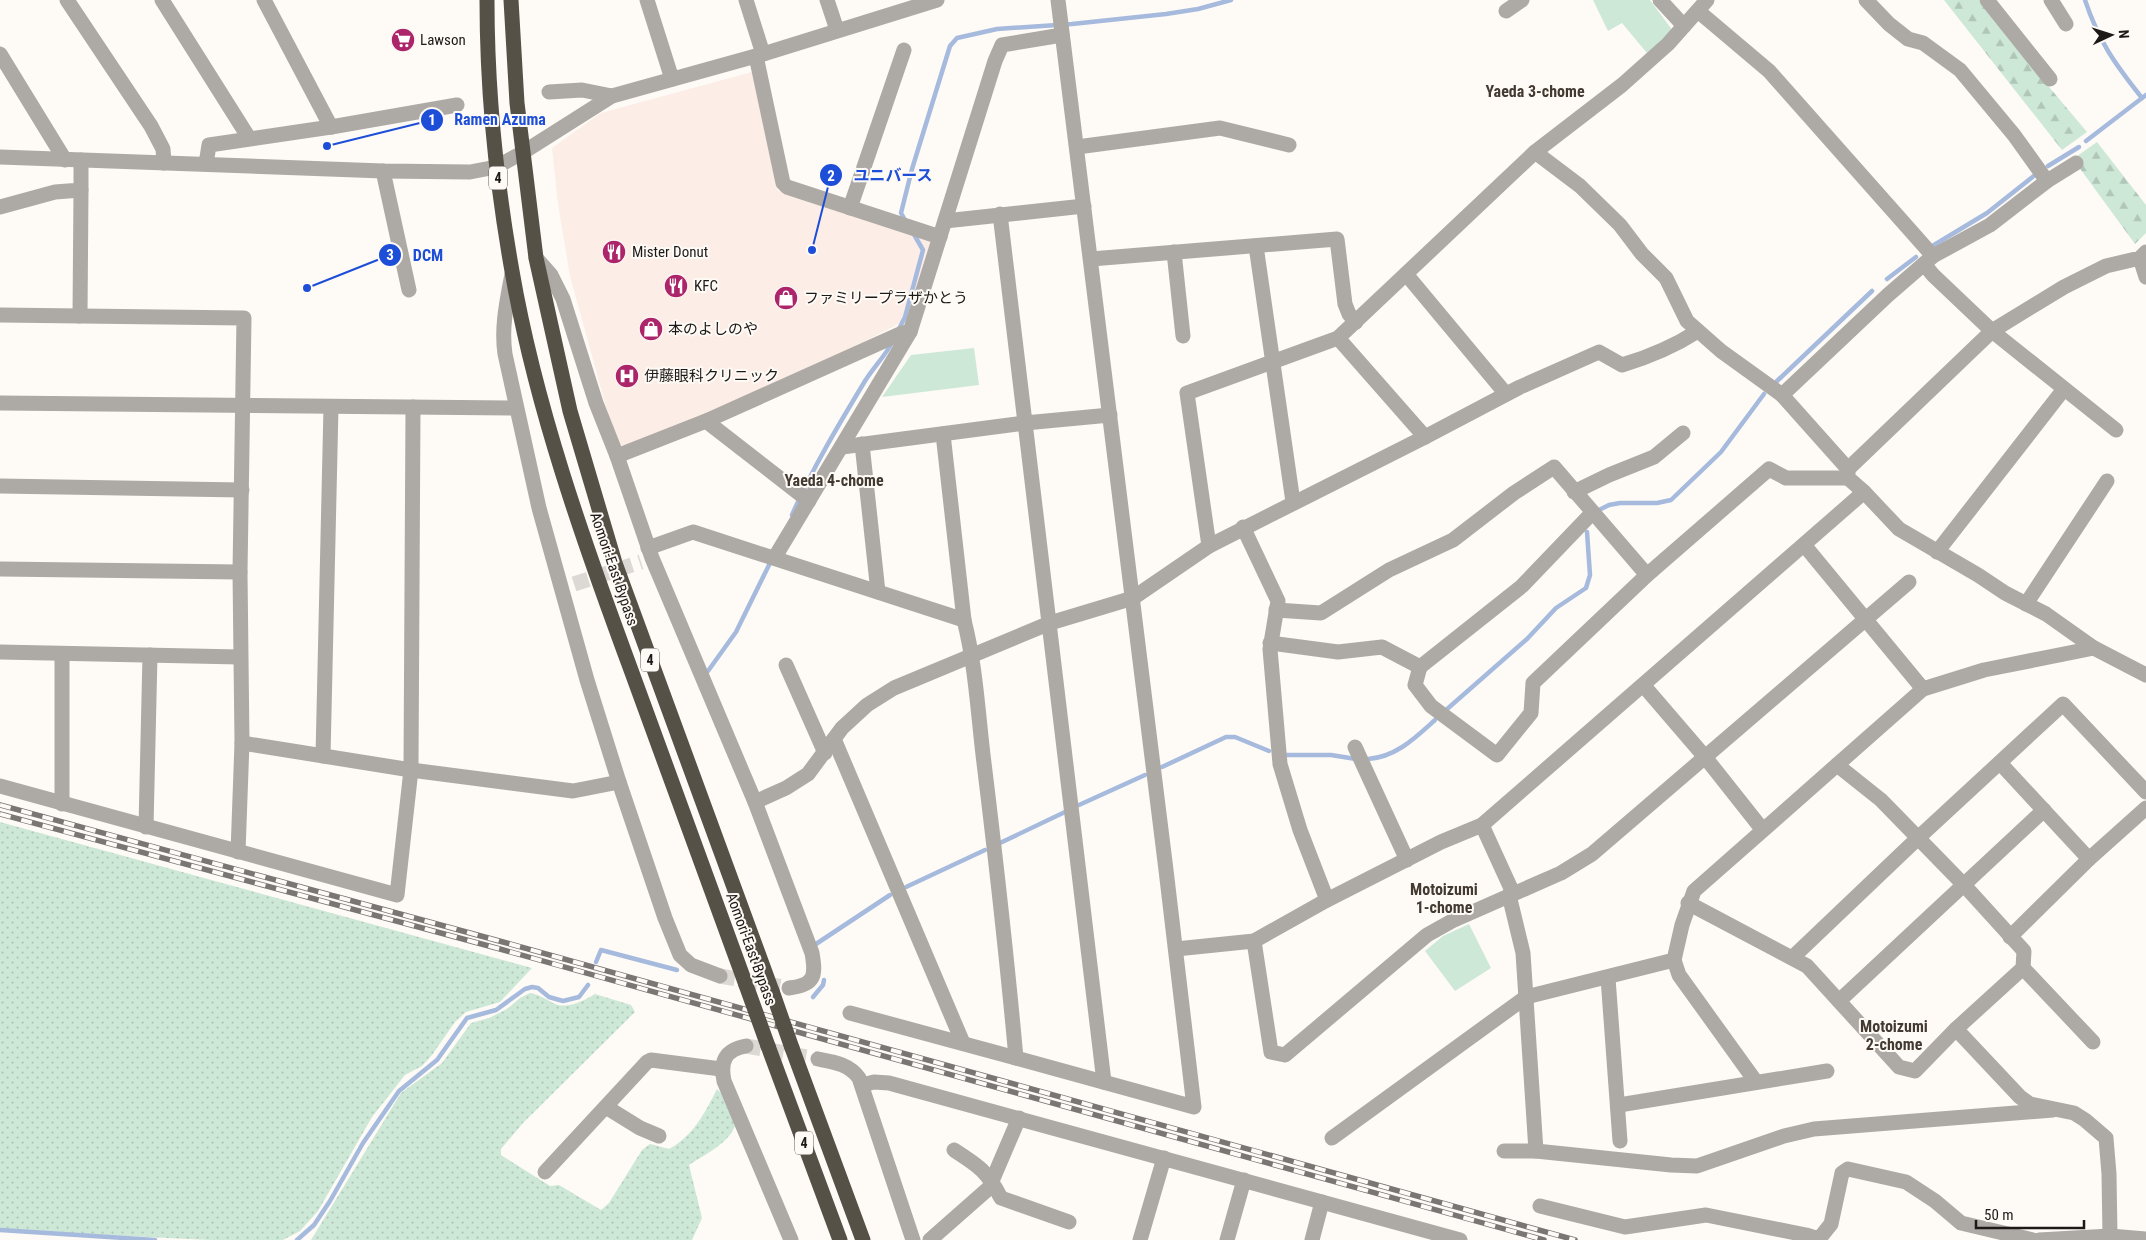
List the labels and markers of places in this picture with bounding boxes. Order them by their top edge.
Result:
supermarket icon: Lawson [390,27,416,53]
place label: Lawson [420,31,466,49]
callout: Ramen Azuma [420,104,556,135]
callout: ユニバース [818,160,943,191]
restaurant icon: Mister Donut [601,239,627,265]
callout: DCM [378,240,453,271]
place label: Mister Donut [632,243,708,261]
restaurant icon: KFC [663,273,689,299]
place label: KFC [694,277,718,295]
shop icon: ファミリープラザかとう [773,285,799,311]
place label: ファミリープラザかとう [804,289,968,307]
shop icon: 本のよしのや [638,316,664,342]
place label: 本のよしのや [668,320,758,338]
hospital icon: 伊藤眼科クリニック [614,363,640,389]
place label: 伊藤眼科クリニック [644,367,779,385]

